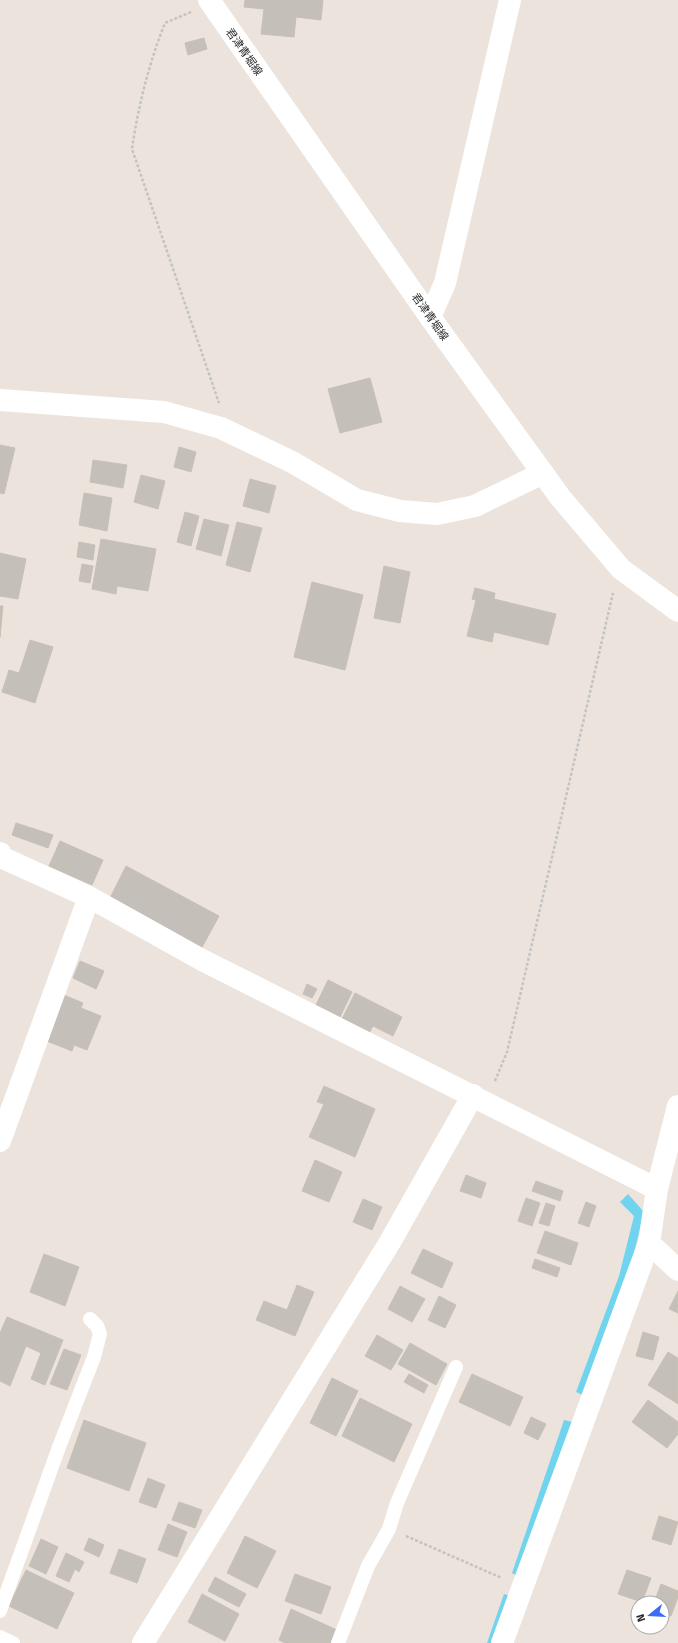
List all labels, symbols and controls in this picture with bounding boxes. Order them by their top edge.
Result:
street label: 君津青堀線 [223,26,265,78]
street label: 君津青堀線 [409,291,451,343]
north arrow [630,1595,670,1635]
text: N [634,1612,648,1623]

